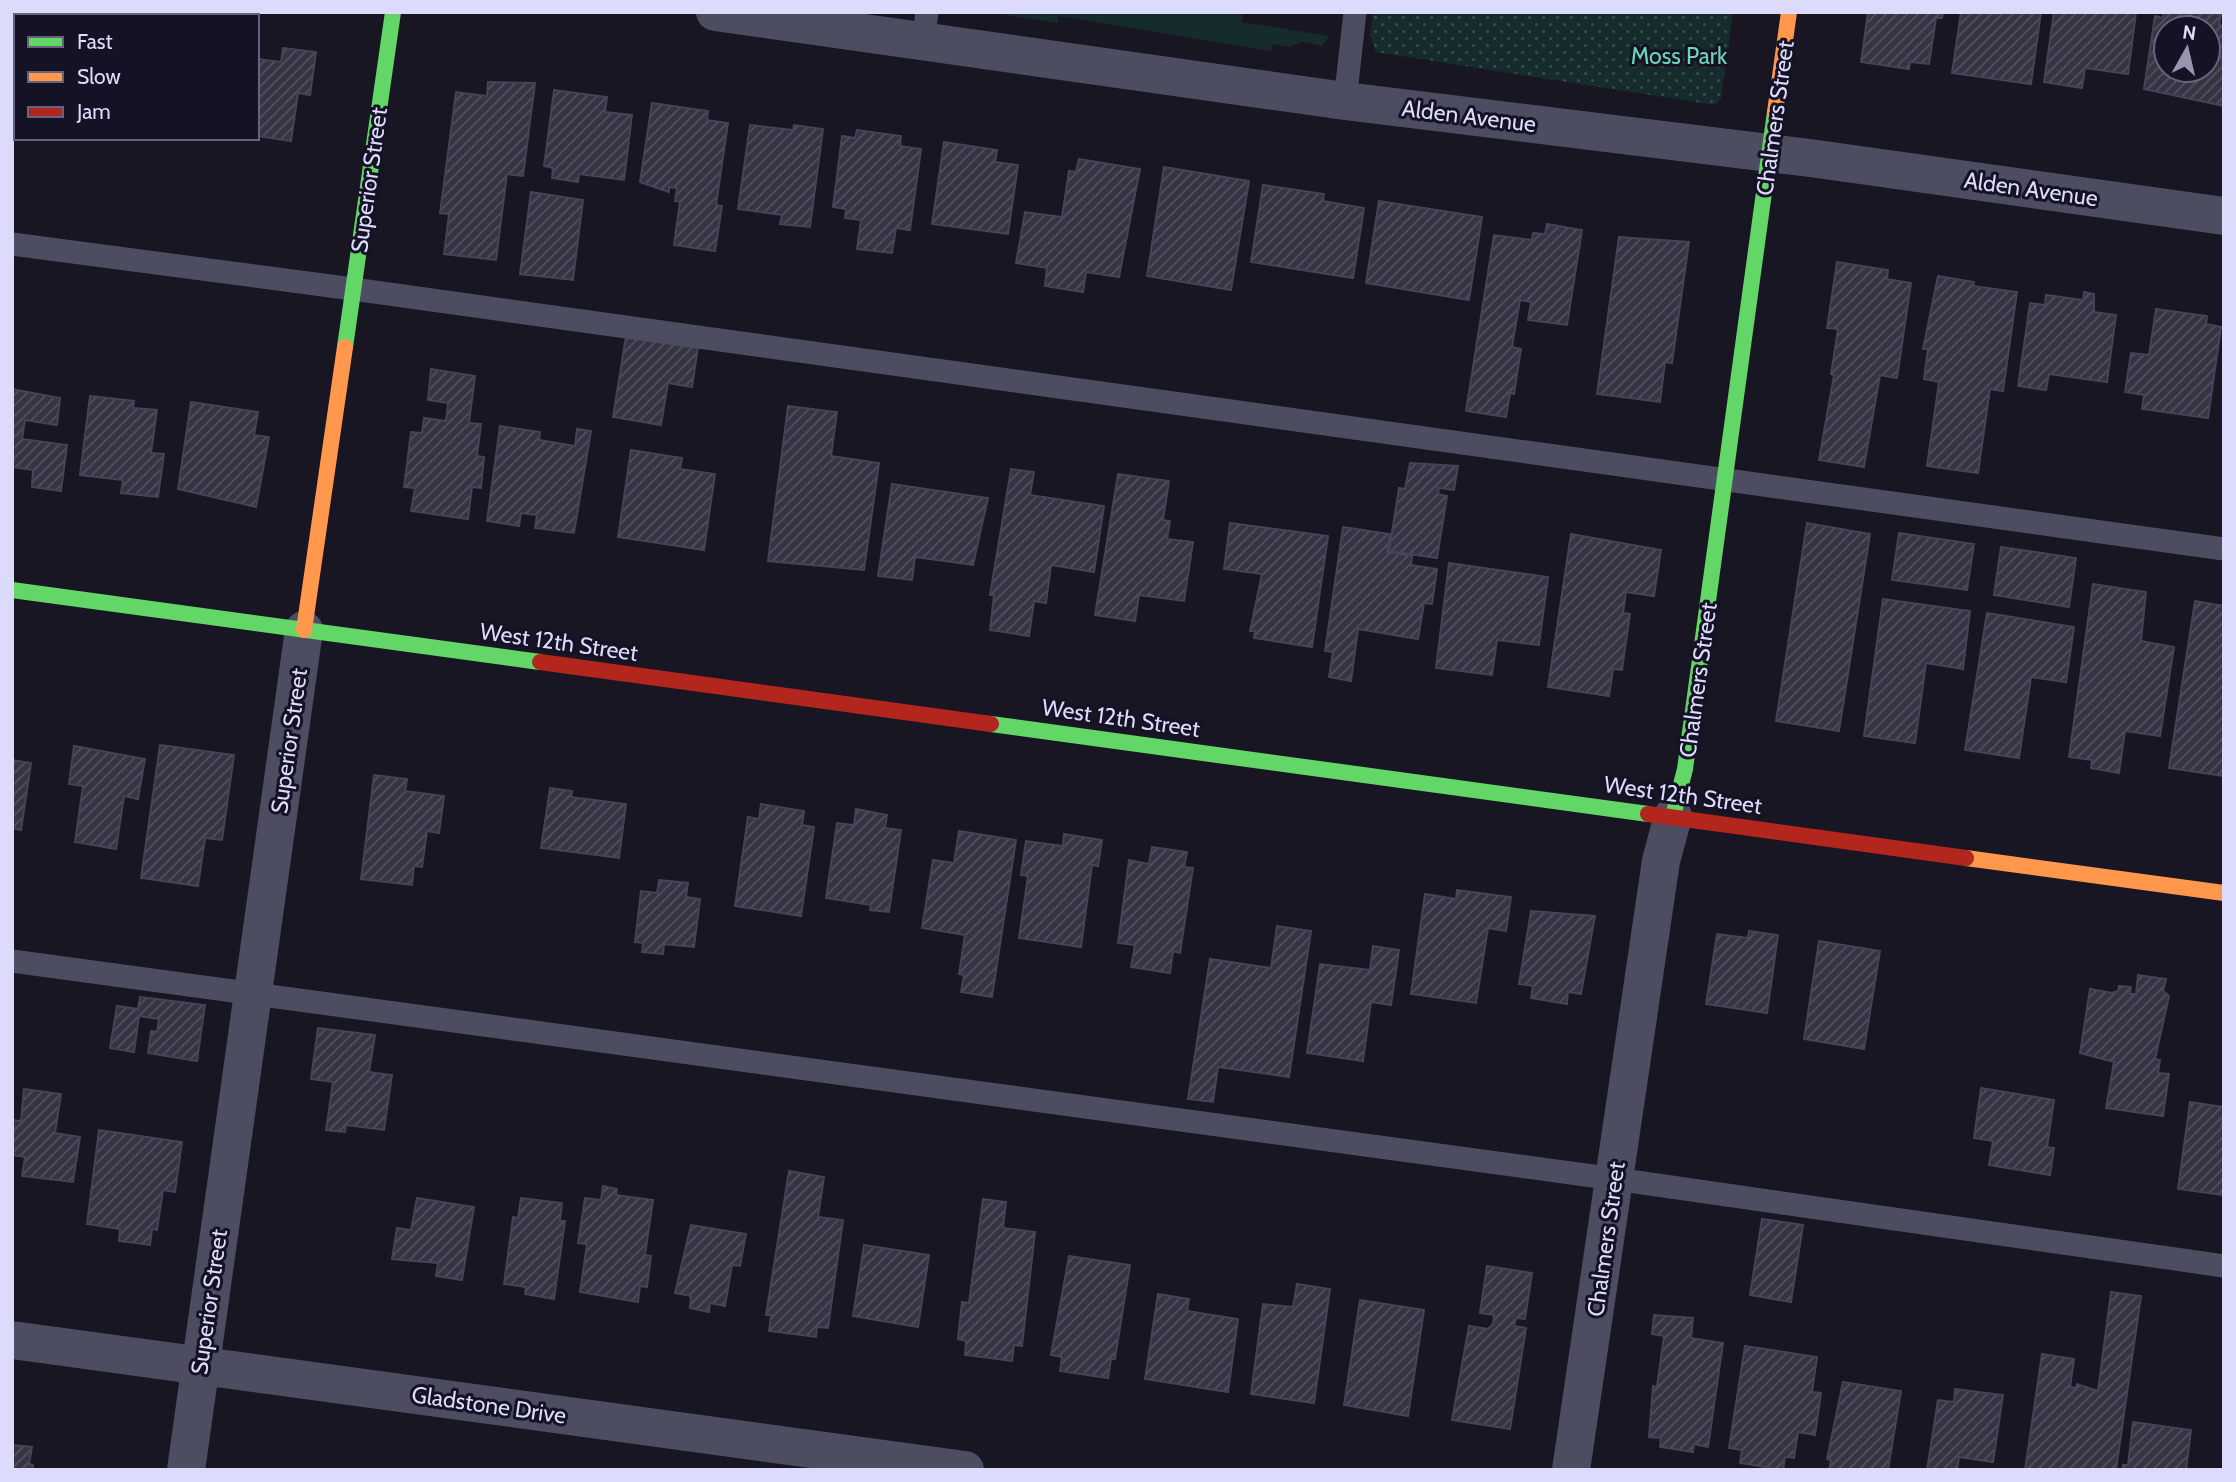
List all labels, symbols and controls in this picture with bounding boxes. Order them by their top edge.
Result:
legend [14,14,259,140]
north arrow [2152,14,2222,84]
text: N [2181,20,2198,45]
text: Fast [77,29,113,54]
street label: Chalmers Street [1750,39,1800,197]
park label: Moss Park [1631,42,1728,70]
text: Slow [77,64,121,89]
street label: Alden Avenue [1400,94,1538,138]
text: Jam [76,99,111,124]
street label: Superior Street [345,105,393,254]
street label: Alden Avenue [1962,166,2100,212]
street label: Chalmers Street [1673,601,1723,759]
street label: West 12th Street [478,617,640,667]
street label: Superior Street [265,666,313,815]
street label: West 12th Street [1040,693,1202,743]
street label: West 12th Street [1602,770,1764,820]
street label: Chalmers Street [1581,1160,1631,1318]
street label: Superior Street [185,1227,233,1376]
street label: Gladstone Drive [410,1380,568,1430]

